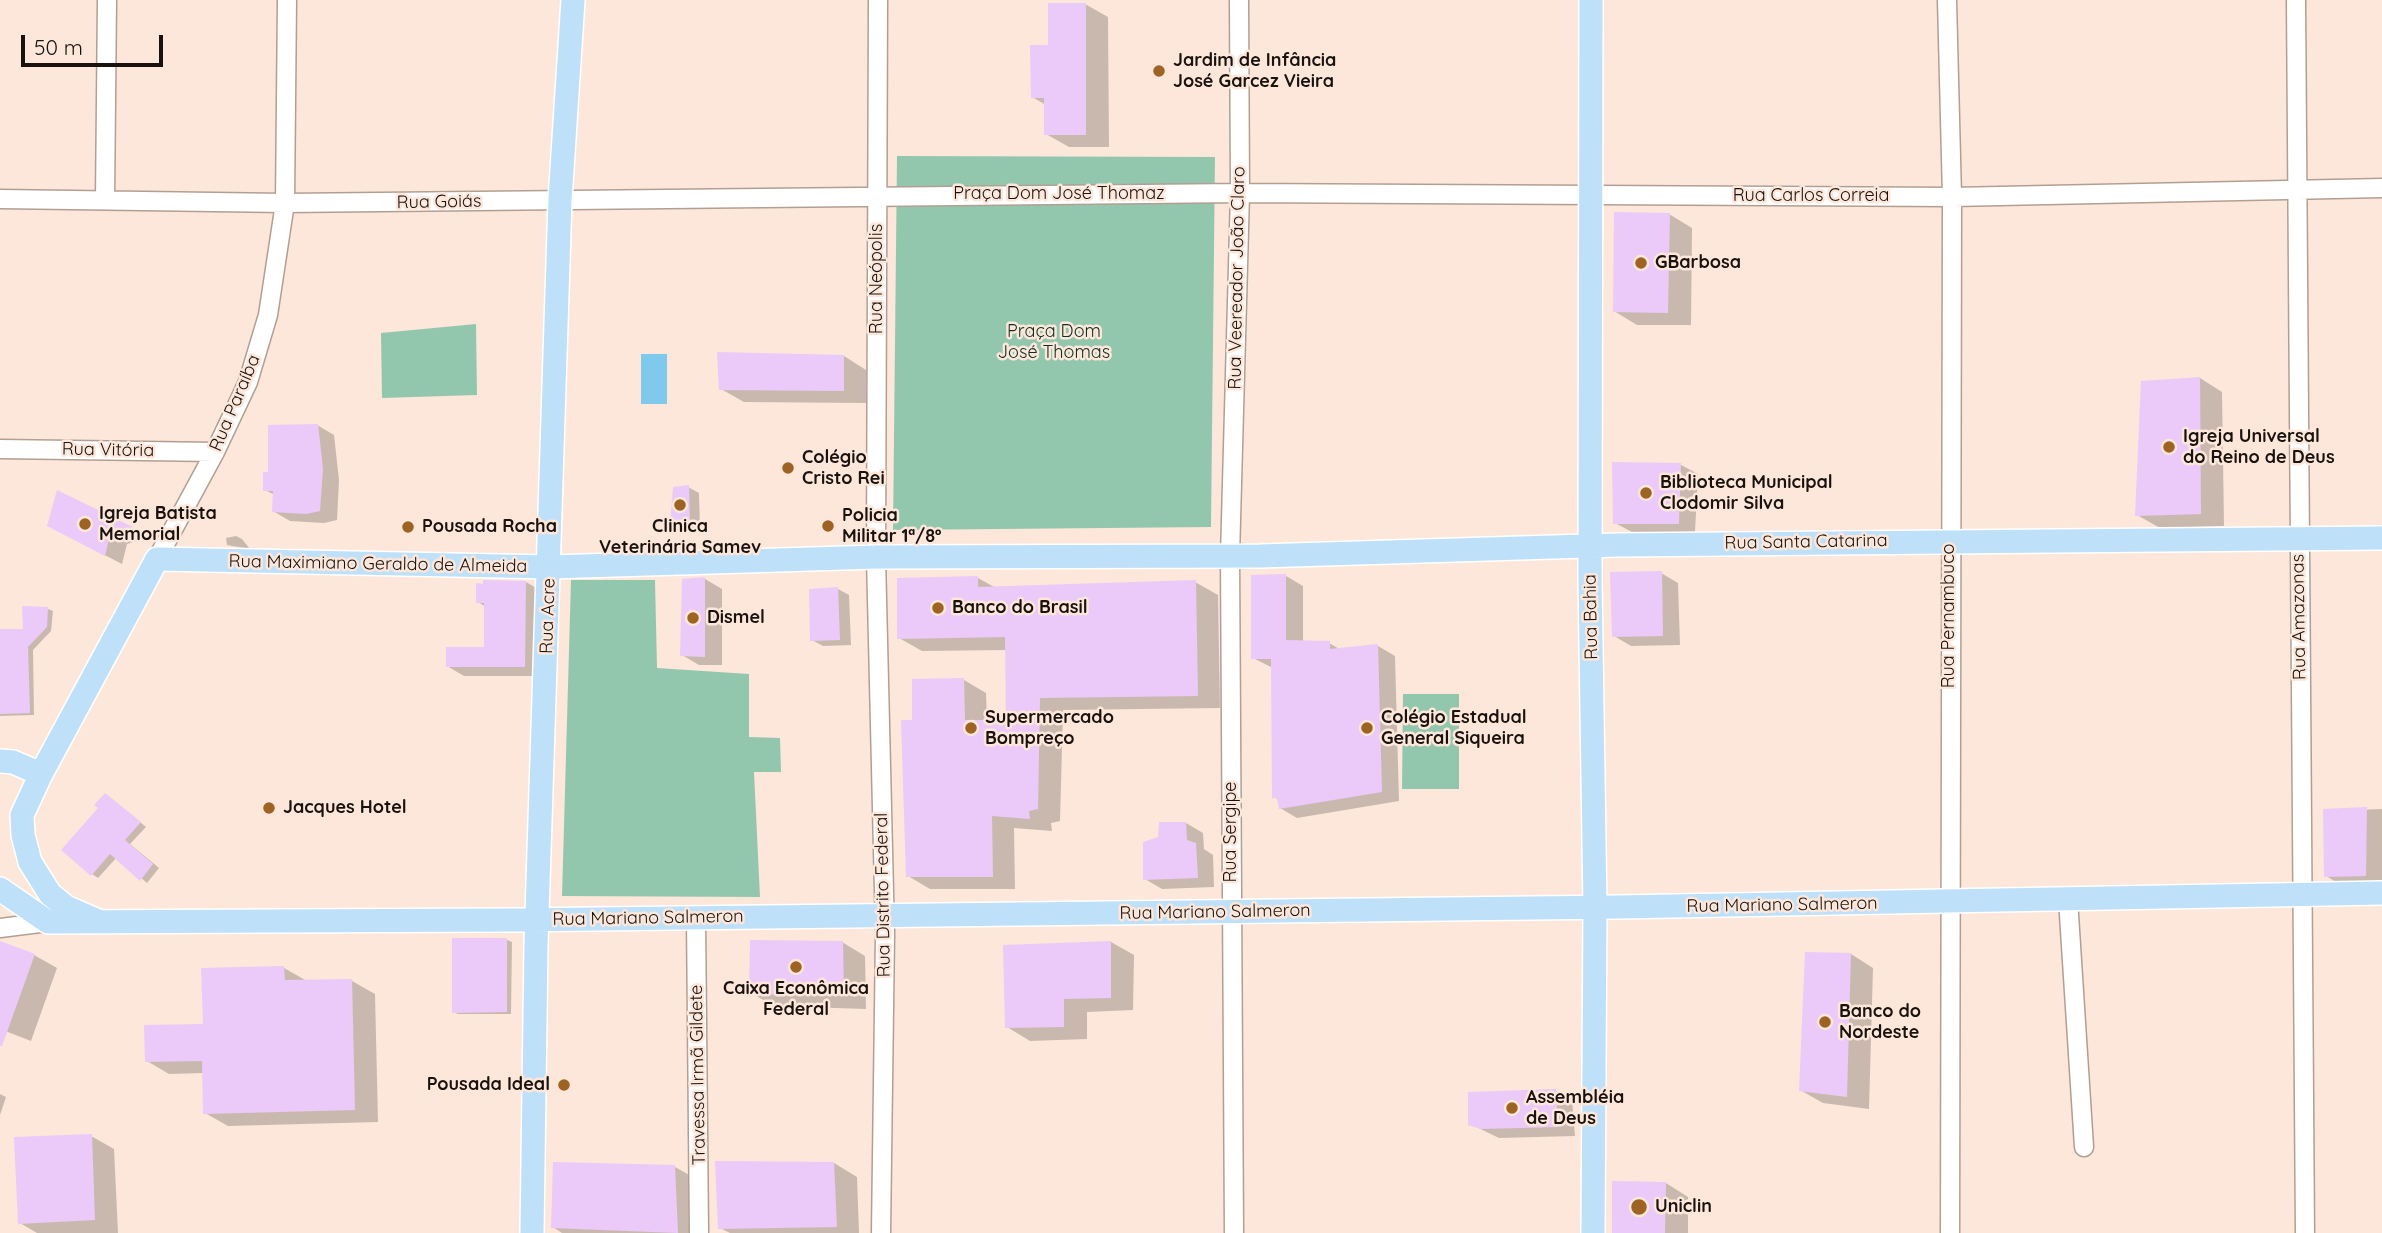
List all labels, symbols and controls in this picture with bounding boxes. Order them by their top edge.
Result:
scale bar [24,21,166,65]
text: 50 m [34,34,83,60]
place label: Jardim de Infância José Garcez Vieira [1173,50,1336,92]
marker: Jardim de Infância José Garcez Vieira [1151,63,1167,79]
street label: Rua Veereador João Claro [1224,166,1250,390]
street label: Praça Dom José Thomaz [953,183,1165,205]
street label: Rua Carlos Correia [1733,185,1889,207]
street label: Rua Goiás [397,190,481,214]
street label: Rua Neópolis [866,224,888,334]
place label: GBarbosa [1655,252,1741,274]
marker: GBarbosa [1633,255,1649,271]
park label: Praça Dom José Thomas [998,321,1110,364]
street label: Rua Paraíba [205,351,265,455]
place label: Igreja Universal do Reino de Deus [2183,426,2335,468]
street label: Rua Vitória [62,438,154,462]
marker: Igreja Universal do Reino de Deus [2161,439,2177,455]
place label: Colégio Cristo Rei [802,447,885,490]
marker: Colégio Cristo Rei [780,460,796,476]
place label: Biblioteca Municipal Clodomir Silva [1660,472,1833,514]
marker: Biblioteca Municipal Clodomir Silva [1638,485,1654,501]
marker: Clinica Veterinária Samev [672,497,688,513]
place label: Igreja Batista Memorial [99,503,217,546]
place label: Policia Militar 1ª/8º [842,505,941,548]
marker: Igreja Batista Memorial [77,516,93,532]
place label: Pousada Rocha [422,516,557,538]
place label: Clinica Veterinária Samev [599,516,761,558]
marker: Policia Militar 1ª/8º [820,518,836,534]
marker: Pousada Rocha [400,519,416,535]
street label: Rua Santa Catarina [1724,530,1888,554]
street label: Rua Pernambuco [1938,544,1960,688]
street label: Rua Maximiano Geraldo de Almeida [229,551,527,577]
street label: Rua Amazonas [2287,554,2311,680]
street label: Rua Bahia [1579,574,1603,660]
street label: Rua Acre [536,578,560,654]
place label: Banco do Brasil [952,597,1088,619]
marker: Banco do Brasil [930,600,946,616]
place label: Dismel [707,607,765,629]
marker: Dismel [685,610,701,626]
place label: Supermercado Bompreço [985,707,1114,750]
place label: Colégio Estadual General Siqueira [1381,707,1527,750]
marker: Supermercado Bompreço [963,720,979,736]
marker: Colégio Estadual General Siqueira [1359,720,1375,736]
street label: Rua Sergipe [1220,781,1242,883]
place label: Jacques Hotel [283,797,407,819]
marker: Jacques Hotel [261,800,277,816]
street label: Rua Distrito Federal [871,812,895,978]
street label: Rua Mariano Salmeron [1686,893,1878,917]
street label: Rua Mariano Salmeron [1119,900,1311,924]
street label: Rua Mariano Salmeron [552,906,744,930]
marker: Caixa Econômica Federal [788,959,804,975]
place label: Caixa Econômica Federal [723,978,869,1020]
street label: Travessa Irmã Gildete [686,984,710,1166]
place label: Banco do Nordeste [1839,1001,1921,1044]
marker: Banco do Nordeste [1817,1014,1833,1030]
place label: Pousada Ideal [427,1074,550,1096]
marker: Pousada Ideal [556,1077,572,1093]
place label: Assembléia de Deus [1526,1087,1624,1130]
marker: Assembléia de Deus [1504,1100,1520,1116]
place label: Uniclin [1655,1196,1712,1218]
marker: Uniclin [1629,1197,1649,1217]

